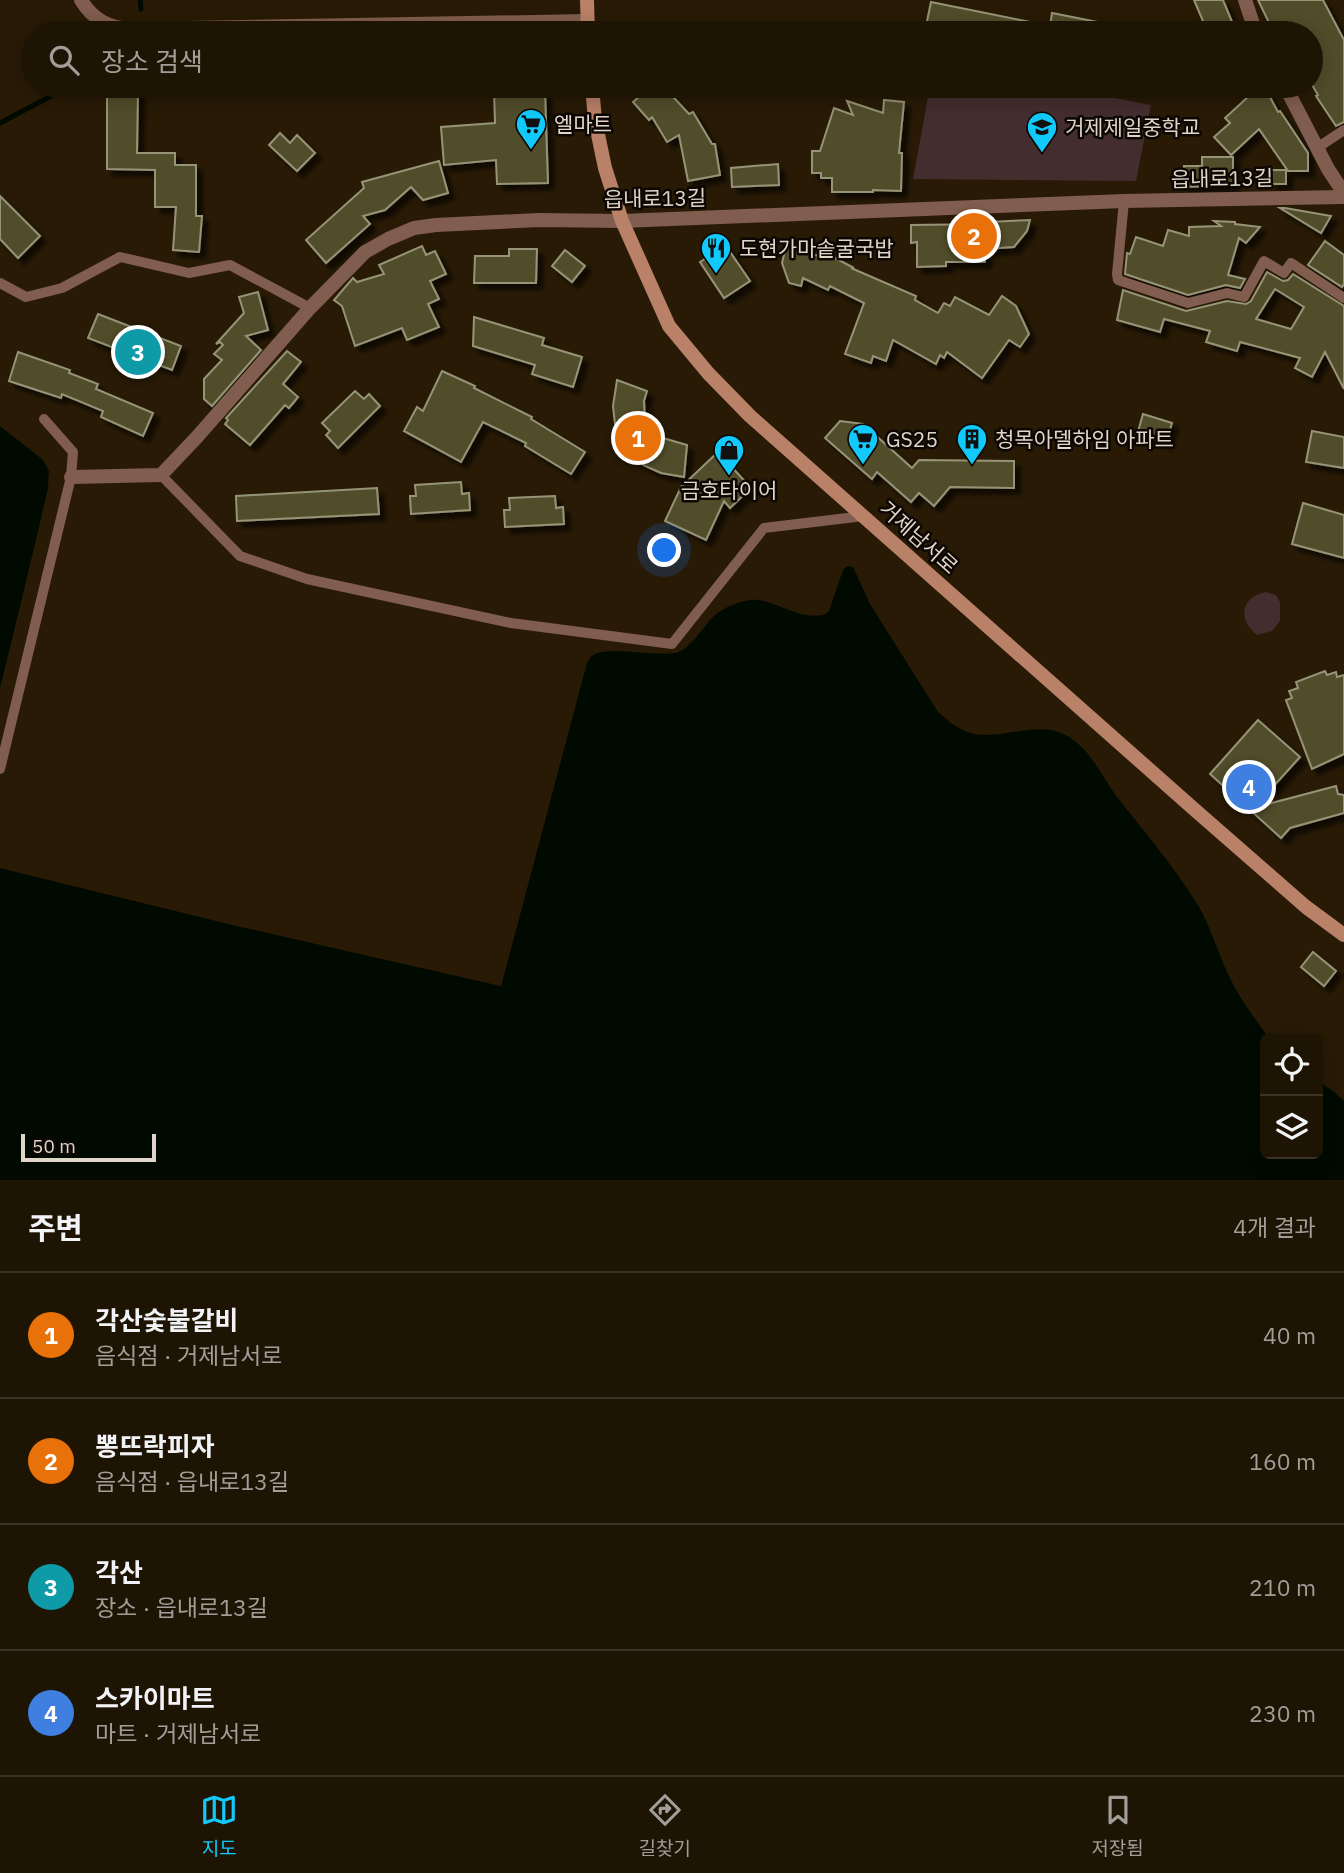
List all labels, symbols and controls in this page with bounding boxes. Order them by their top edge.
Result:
search box [21,21,1323,98]
icon: search [45,41,83,79]
text: 장소 검색 [101,44,203,78]
supermarket icon: 엘마트 [514,107,548,151]
place label: 엘마트 [554,110,612,138]
school or university icon: 거제제일중학교 [1025,110,1059,154]
place label: 거제제일중학교 [1065,113,1200,141]
street label: 읍내로13길 [1171,163,1273,193]
street label: 읍내로13길 [604,183,706,213]
pin: 2 [951,210,997,262]
restaurant icon: 도현가마솥굴국밥 [699,231,733,275]
place label: 도현가마솥굴국밥 [739,234,894,262]
pin: 3 [115,326,161,378]
pin: 1 [615,412,661,464]
supermarket icon: GS25 [846,422,880,466]
building icon: 청목아델하임 아파트 [955,422,989,466]
place label: GS25 [886,425,938,453]
place label: 청목아델하임 아파트 [995,425,1174,453]
shop icon: 금호타이어 [712,433,746,477]
place label: 금호타이어 [681,476,777,504]
street label: 거제남서로 [874,494,964,580]
your location [647,533,681,567]
pin: 4 [1226,761,1272,813]
map controls [1260,1033,1323,1159]
button: locate [1260,1033,1323,1096]
button: layers [1260,1096,1323,1159]
scale bar [21,1131,156,1163]
text: 50 m [32,1134,76,1158]
text: 주변 [28,1208,83,1247]
text: 4개 결과 [1233,1212,1316,1242]
text: 각산숯불갈비 [95,1303,239,1337]
text: 1 [44,1320,58,1350]
text: 40 m [1263,1320,1316,1350]
text: 음식점 · 거제남서로 [95,1340,283,1370]
text: 뽕뜨락피자 [95,1429,215,1463]
text: 2 [44,1446,58,1476]
text: 160 m [1249,1446,1316,1476]
text: 음식점 · 읍내로13길 [95,1466,289,1496]
text: 각산 [95,1555,143,1589]
text: 3 [44,1572,58,1602]
text: 210 m [1249,1572,1316,1602]
text: 장소 · 읍내로13길 [95,1592,268,1622]
text: 스카이마트 [95,1681,215,1715]
text: 4 [44,1698,58,1728]
text: 230 m [1249,1698,1316,1728]
text: 마트 · 거제남서로 [95,1718,261,1748]
tab: 지도 [200,1791,238,1860]
tab: 길찾기 [639,1791,691,1860]
tab: 저장됨 [1091,1791,1144,1860]

